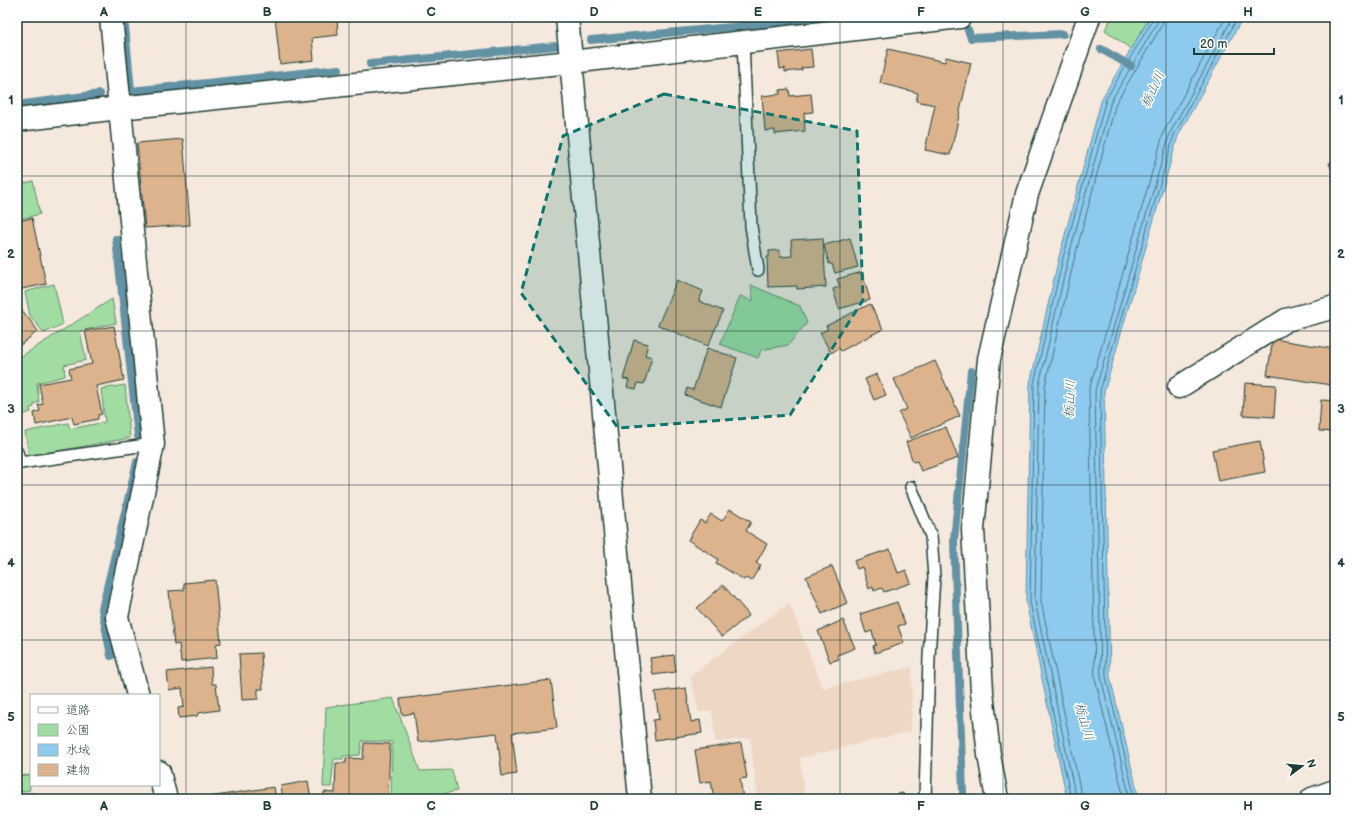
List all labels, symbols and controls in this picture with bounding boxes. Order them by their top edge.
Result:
text: A [99,4,108,20]
text: B [262,4,272,20]
text: C [426,4,436,20]
text: D [589,4,599,20]
text: E [754,4,763,20]
text: F [917,4,925,20]
text: G [1080,4,1090,20]
text: H [1243,4,1253,20]
scale bar [1194,30,1274,56]
text: 20 m [1200,37,1227,52]
water label: 栃山川 [1137,68,1168,110]
text: 1 [8,92,14,108]
text: 1 [1338,92,1344,108]
text: 2 [7,246,15,262]
text: 2 [1337,246,1345,262]
water label: 栃山川 [1061,379,1079,419]
text: 3 [7,401,15,417]
text: 3 [1337,401,1345,417]
text: 4 [7,555,15,571]
text: 4 [1337,555,1345,571]
legend [30,694,160,786]
water label: 栃山川 [1071,700,1097,742]
text: 道路 [66,703,90,718]
text: 5 [7,709,15,725]
text: 5 [1337,709,1345,725]
text: 公園 [66,723,90,738]
text: 水域 [66,743,90,758]
north arrow [1282,746,1322,786]
text: N [1304,758,1319,769]
text: 建物 [66,763,90,778]
text: A [99,798,108,814]
text: B [262,798,272,814]
text: C [426,798,436,814]
text: D [589,798,599,814]
text: E [754,798,763,814]
text: F [917,798,925,814]
text: G [1080,798,1090,814]
text: H [1243,798,1253,814]

